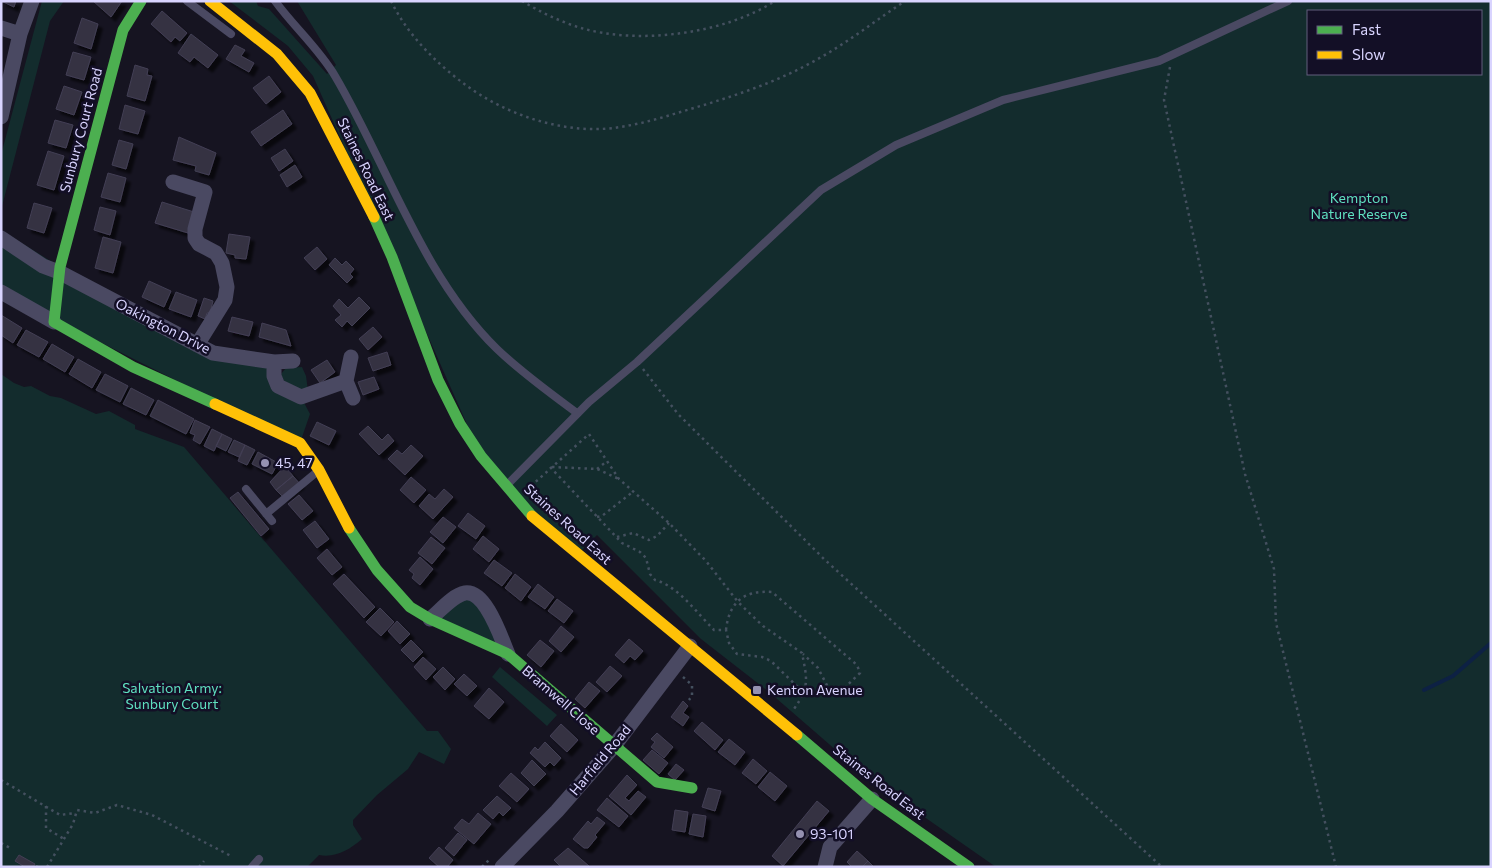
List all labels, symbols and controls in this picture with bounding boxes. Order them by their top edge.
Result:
legend [1307,10,1482,75]
text: Fast [1352,20,1381,38]
text: Slow [1352,45,1385,63]
street label: Sunbury Court Road [56,66,105,194]
street label: Staines Road East [334,115,399,223]
park label: Kempton Nature Reserve [1311,189,1407,222]
street label: Oakington Drive [113,294,213,357]
place label: 45, 47 [275,454,313,471]
marker: 45, 47 [259,457,271,469]
street label: Staines Road East [521,480,616,568]
street label: Bramwell Close [519,661,604,738]
park label: Salvation Army: Sunbury Court [122,679,222,712]
place label: Kenton Avenue [767,681,863,698]
marker: Kenton Avenue [751,684,763,696]
street label: Harfield Road [565,721,634,798]
street label: Staines Road East [830,740,929,823]
place label: 93-101 [810,825,853,842]
marker: 93-101 [794,828,806,840]

